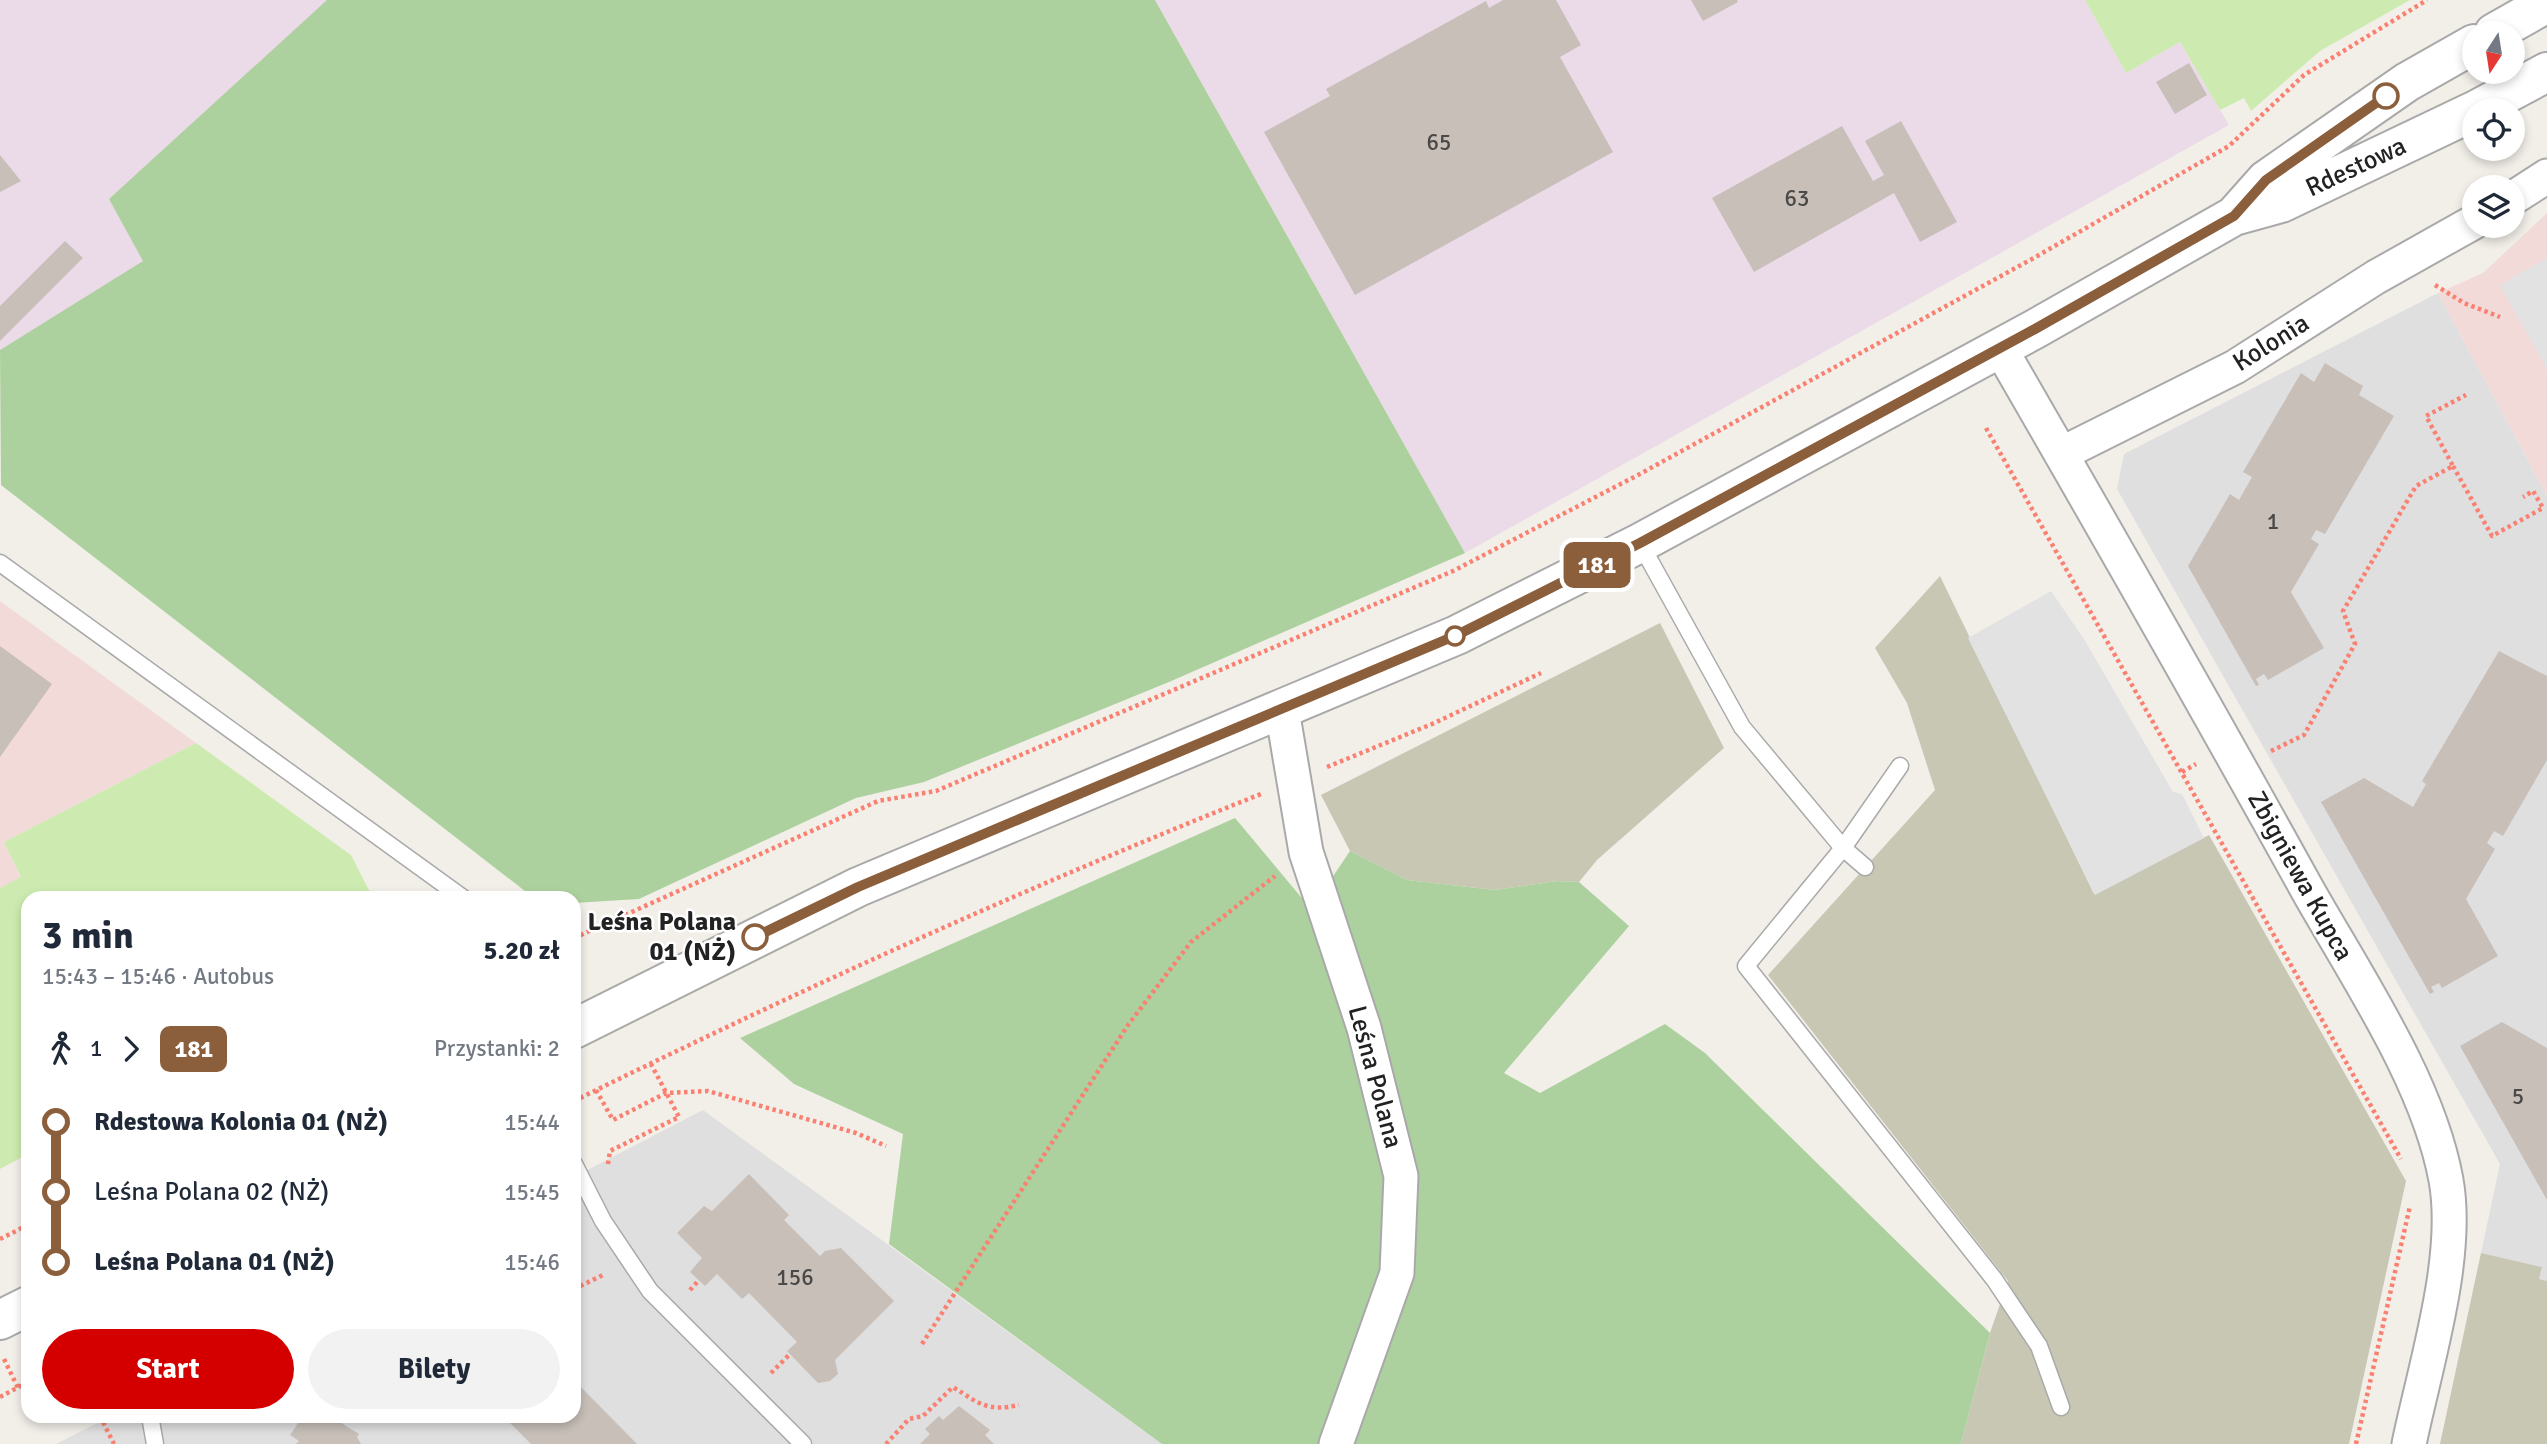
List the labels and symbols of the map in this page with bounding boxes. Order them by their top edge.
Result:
north arrow [2462,21,2525,84]
unlabelled marker [2373,83,2399,109]
house number: 65 [1427,128,1451,157]
street label: Rdestowa [2301,130,2411,204]
house number: 63 [1785,184,1809,213]
street label: Kolonia [2227,307,2315,379]
house number: 1 [2267,507,2279,536]
line badge: 181 [1557,542,1637,588]
unlabelled marker [1445,626,1465,646]
street label: Zbigniewa Kupca [2240,786,2360,966]
place label: Leśna Polana 01 (NŻ) [588,906,736,968]
marker: Leśna Polana 01 (NŻ) [742,924,768,950]
street label: Leśna Polana [1341,1002,1409,1152]
house number: 5 [2512,1082,2524,1111]
house number: 156 [776,1263,814,1292]

